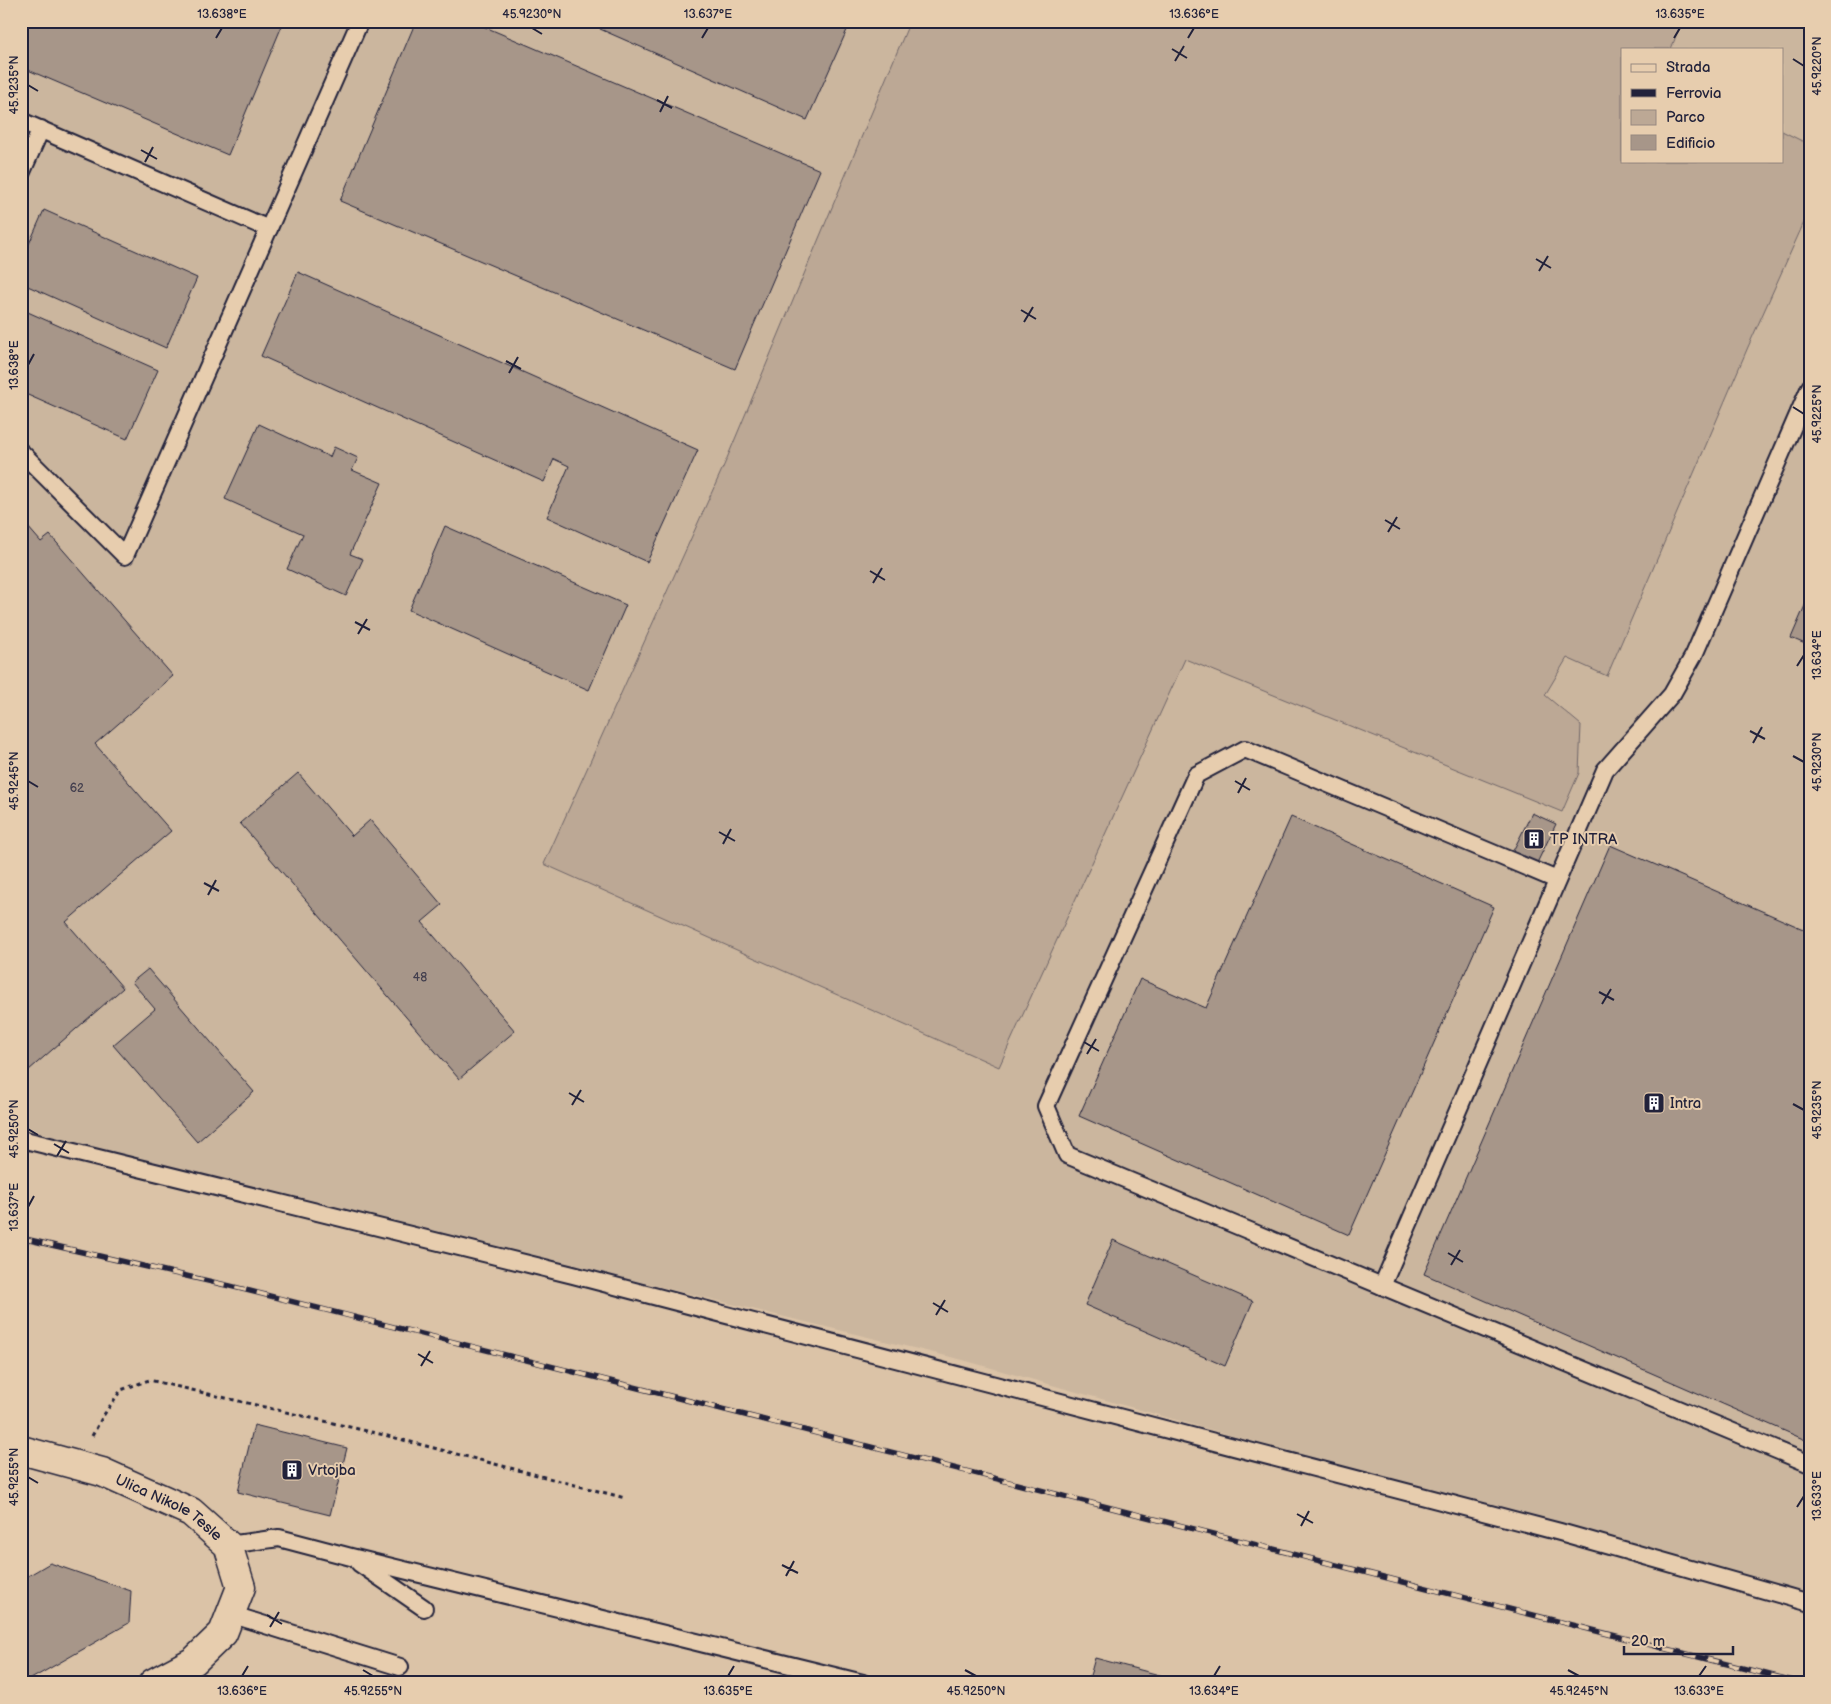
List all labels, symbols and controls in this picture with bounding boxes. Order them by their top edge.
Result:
text: 13.638°E [197,7,247,22]
text: 45.9230°N [502,7,562,22]
text: 13.637°E [684,7,732,22]
text: 13.636°E [1169,7,1219,22]
text: 13.635°E [1655,7,1705,22]
text: 45.9220°N [1810,36,1825,96]
legend [1621,48,1784,162]
text: 45.9235°N [7,56,22,114]
text: Strada [1666,58,1710,77]
text: Ferrovia [1666,84,1722,103]
text: Parco [1666,108,1705,127]
text: Edificio [1666,134,1715,153]
text: 13.638°E [7,340,22,390]
text: 45.9225°N [1810,385,1825,443]
text: 13.634°E [1810,630,1825,680]
text: 45.9230°N [1810,732,1825,792]
text: 45.9245°N [7,752,22,810]
house number: 62 [70,781,84,796]
building icon: TP INTRA [1522,827,1546,851]
place label: TP INTRA [1550,830,1618,849]
house number: 48 [413,970,427,985]
text: 45.9235°N [1810,1081,1825,1139]
building icon: Intra [1642,1091,1666,1115]
place label: Intra [1670,1094,1701,1113]
text: 45.9250°N [7,1099,22,1159]
text: 13.637°E [7,1183,22,1231]
text: 45.9255°N [7,1448,22,1506]
building icon: Vrtojba [280,1458,304,1482]
place label: Vrtojba [308,1461,356,1480]
street label: Ulica Nikole Tesle [113,1470,226,1545]
text: 13.633°E [1810,1471,1825,1521]
scale bar [1624,1624,1732,1656]
text: 20 m [1631,1632,1665,1651]
text: 13.636°E [217,1684,267,1699]
text: 45.9255°N [344,1684,402,1699]
text: 13.635°E [703,1684,753,1699]
text: 45.9250°N [946,1684,1006,1699]
text: 13.634°E [1189,1684,1239,1699]
text: 45.9245°N [1550,1684,1608,1699]
text: 13.633°E [1674,1684,1724,1699]

